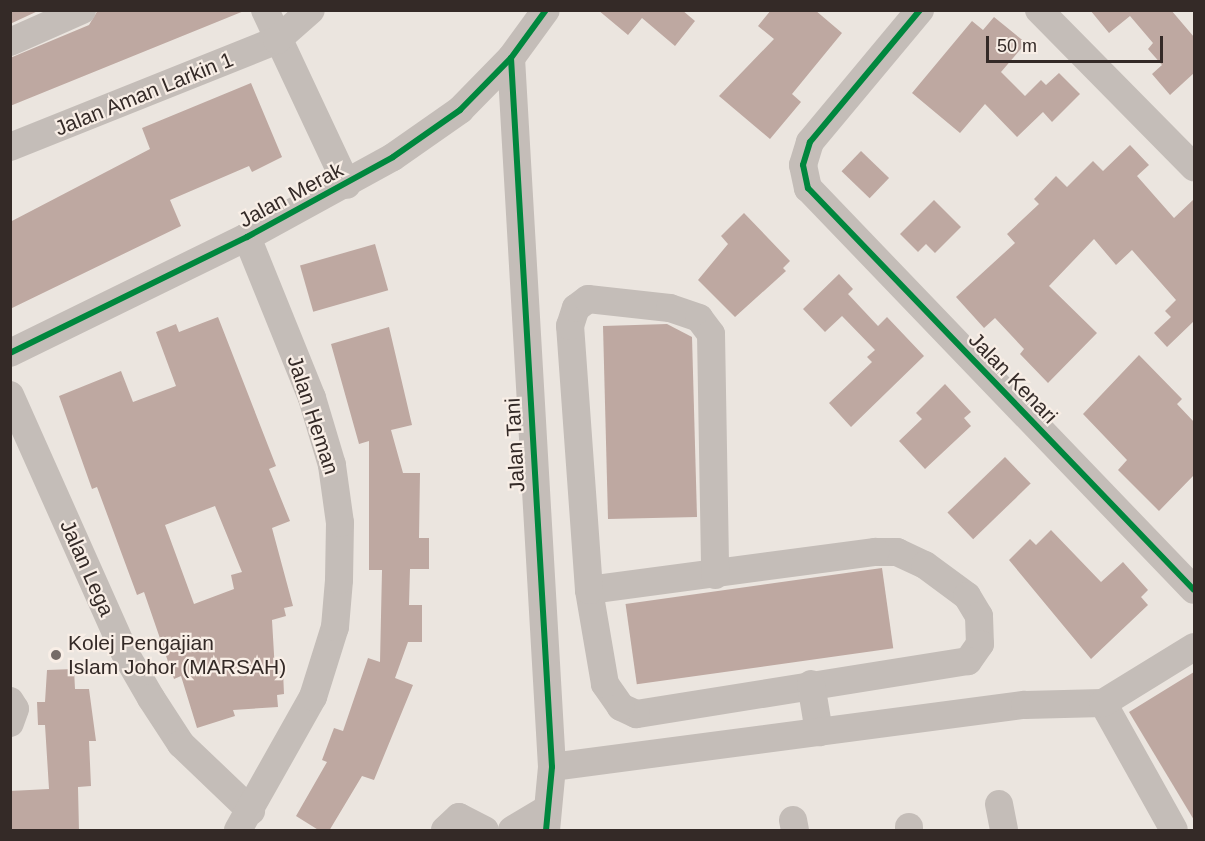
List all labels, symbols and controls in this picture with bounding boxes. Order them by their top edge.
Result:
scale bar [989,24,1166,62]
text: 50 m [997,36,1037,56]
street label: Jalan Aman Larkin 1 [51,46,237,142]
street label: Jalan Merak [235,157,347,233]
street label: Jalan Kenari [963,327,1063,429]
street label: Jalan Heman [282,352,344,478]
street label: Jalan Tani [500,397,530,493]
street label: Jalan Lega [55,516,119,620]
place label: Kolej Pengajian Islam Johor (MARSAH) [68,630,286,680]
marker: Kolej Pengajian Islam Johor (MARSAH) [49,648,63,662]

